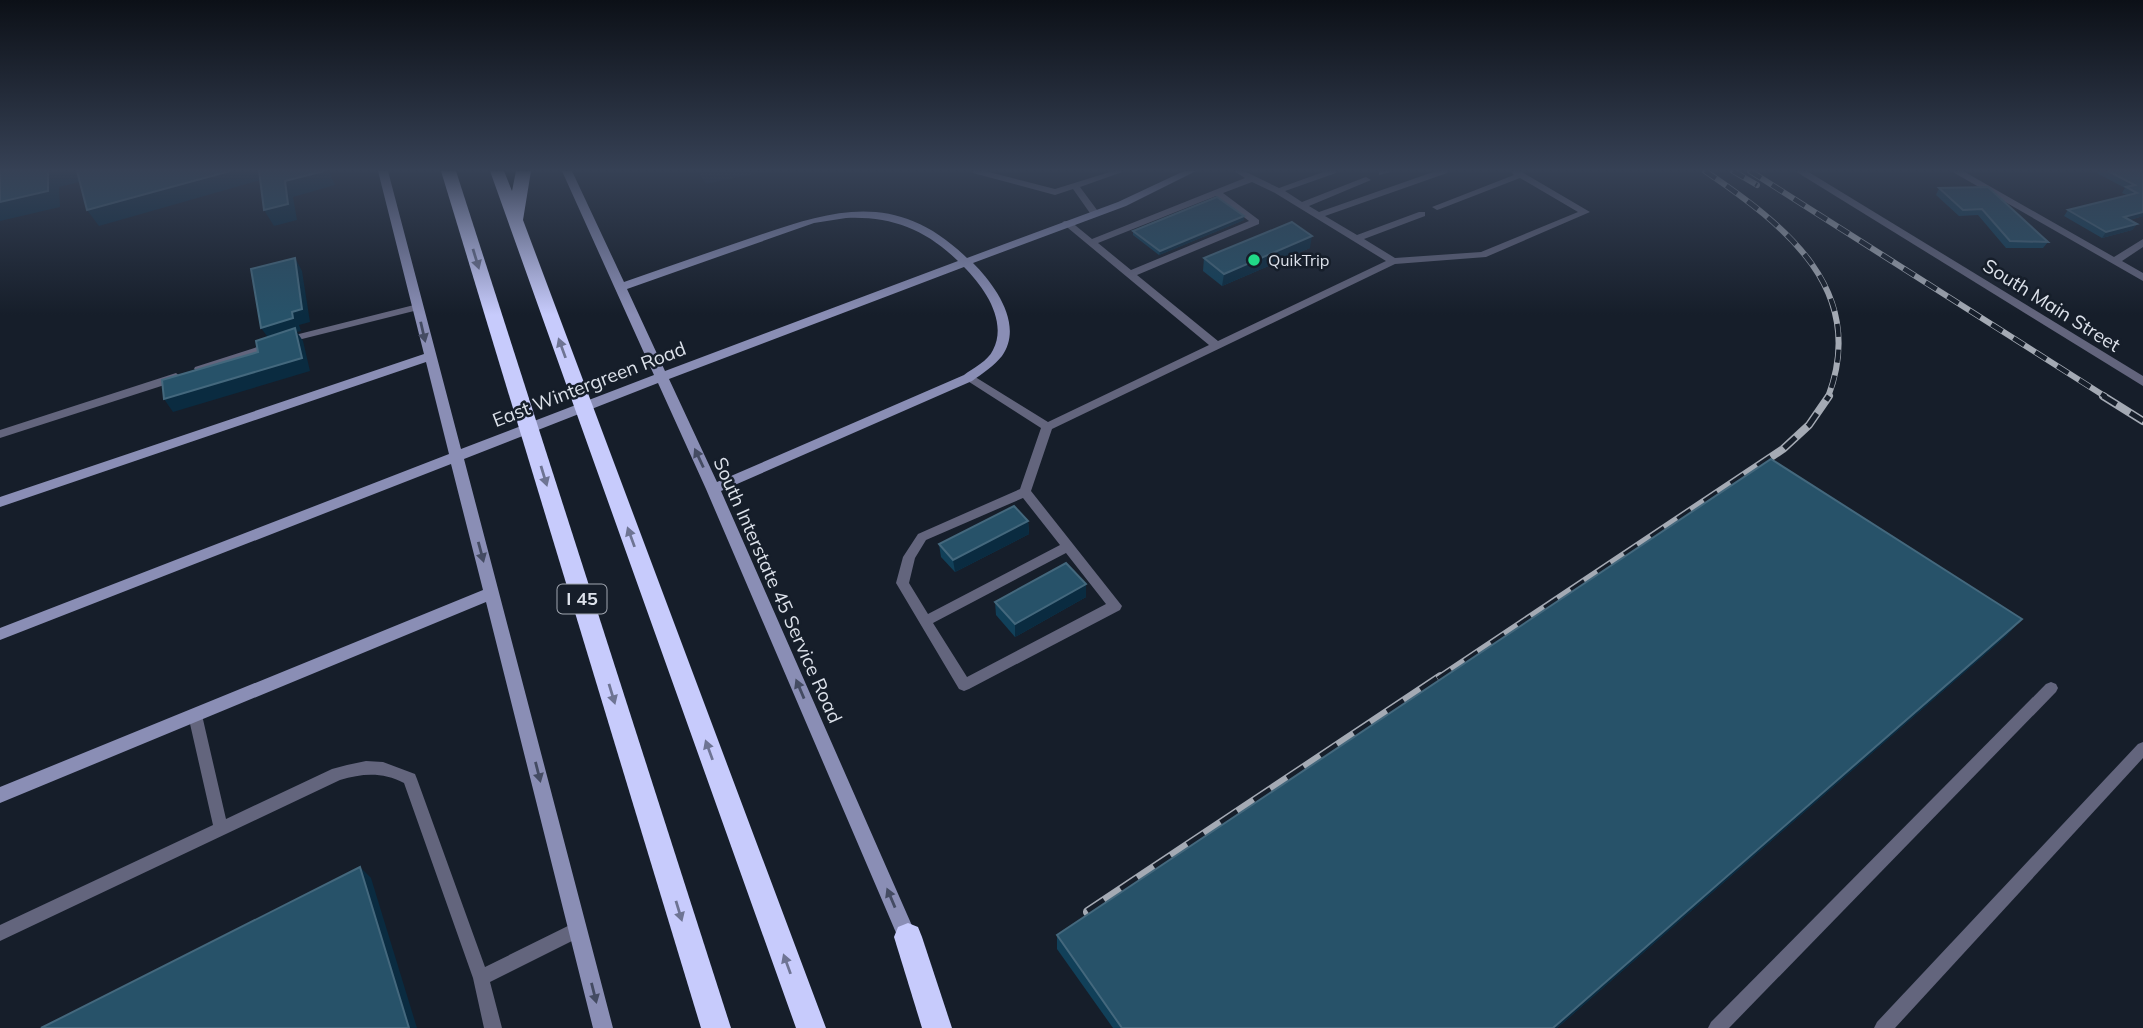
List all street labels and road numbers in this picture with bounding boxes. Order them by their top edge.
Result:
street label: South Main Street [1979,253,2125,357]
street label: East Wintergreen Road [489,336,689,432]
street label: South Interstate 45 Service Road [708,453,848,727]
road number: I 45 [558,584,606,614]

